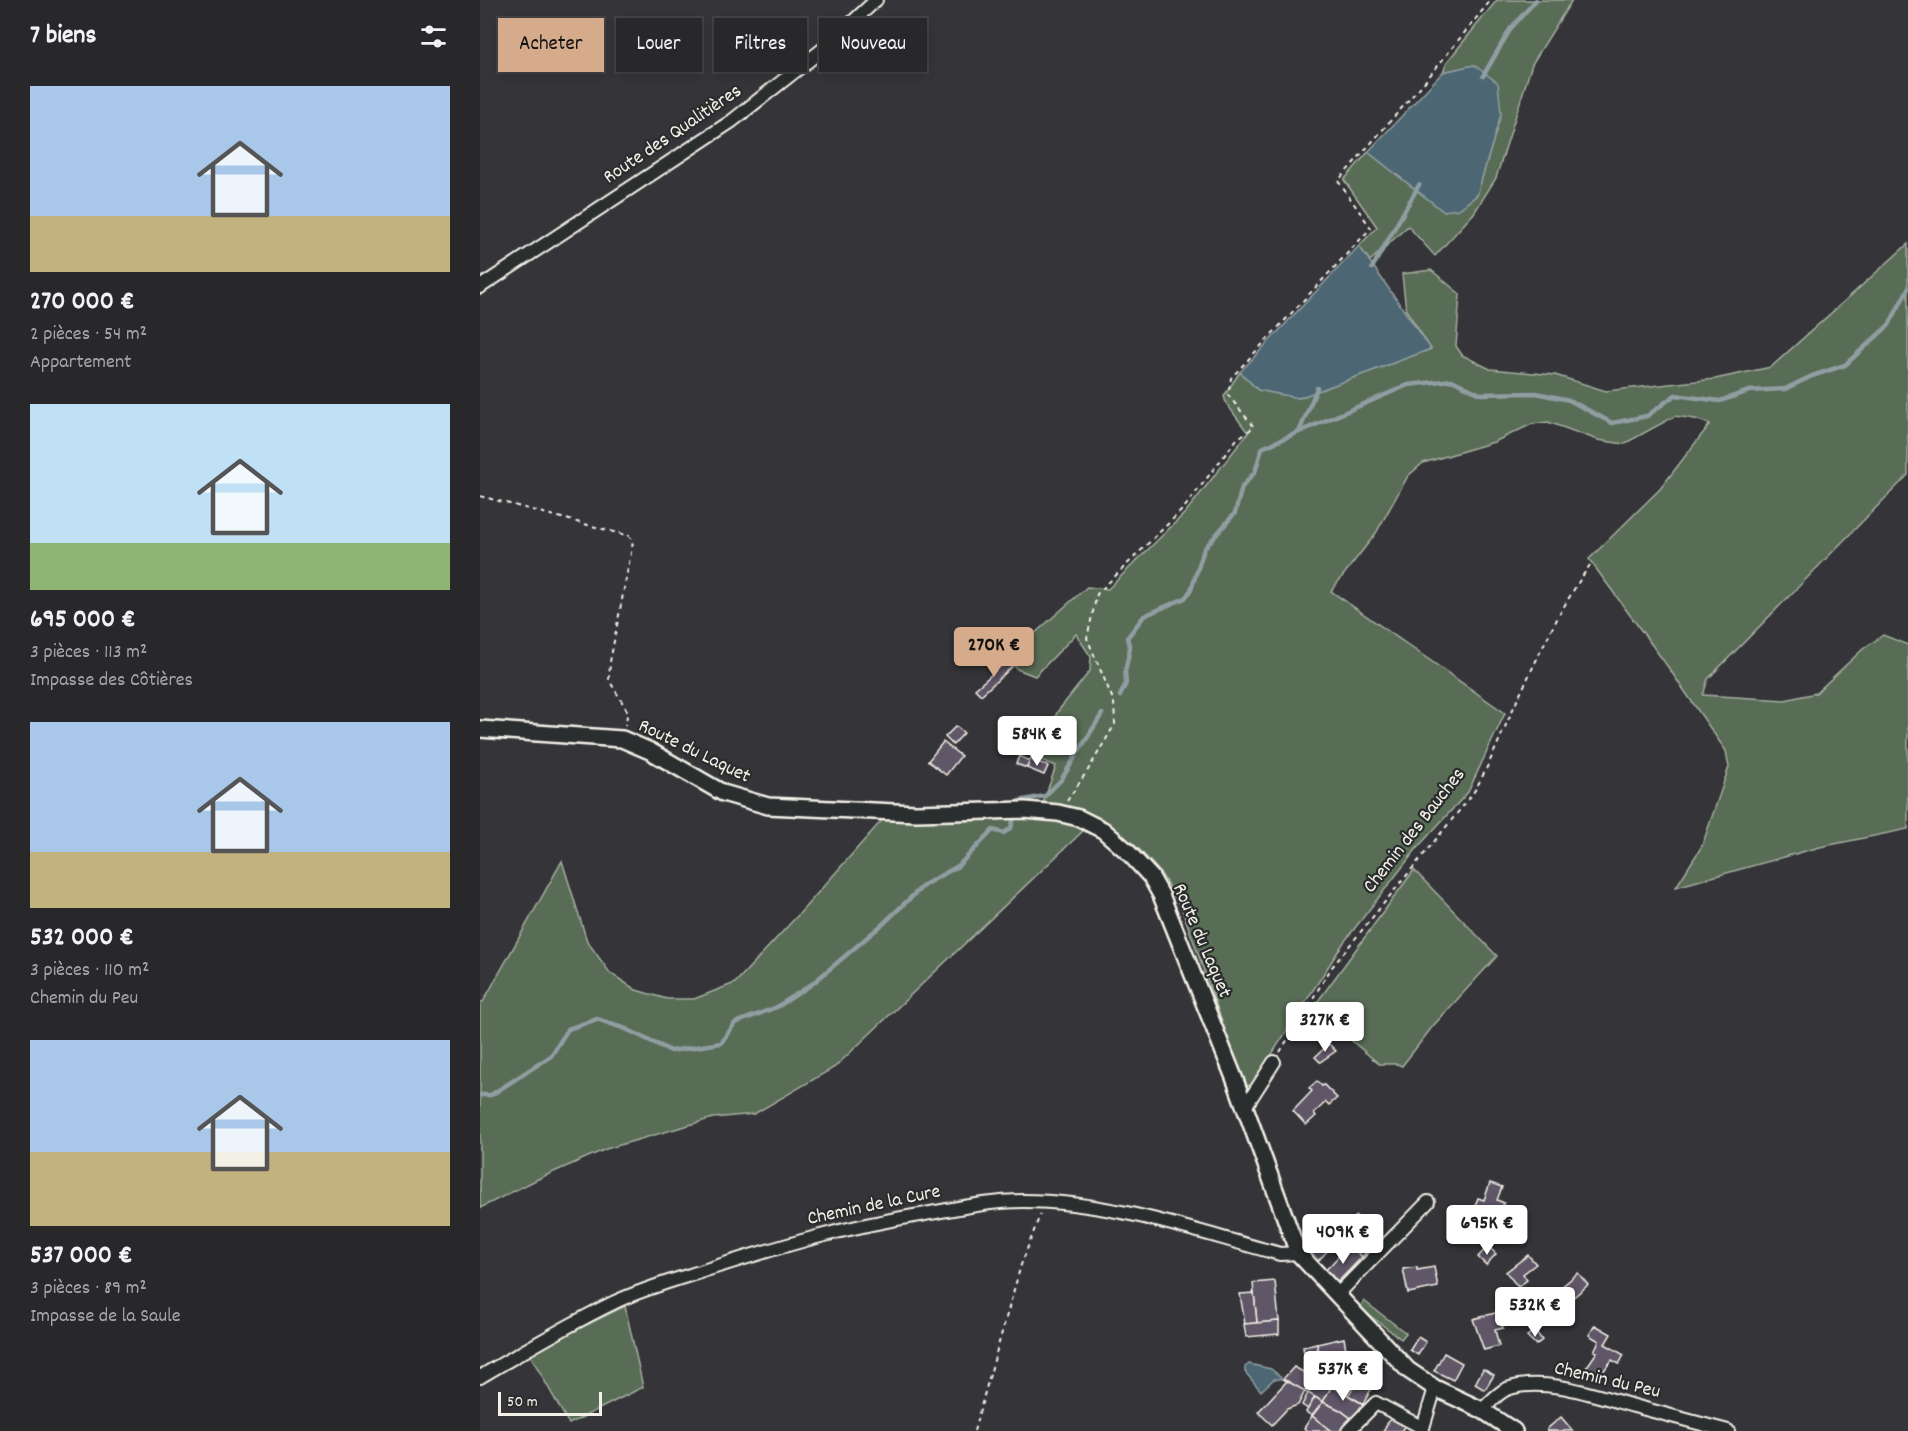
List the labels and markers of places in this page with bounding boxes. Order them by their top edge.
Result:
pin: 270K € [945,627,1043,678]
pin: 584K € [988,716,1086,767]
pin: 327K € [1276,1002,1374,1053]
pin: 695K € [1438,1205,1536,1256]
pin: 409K € [1294,1214,1392,1265]
pin: 532K € [1486,1287,1584,1338]
pin: 537K € [1294,1351,1392,1402]

